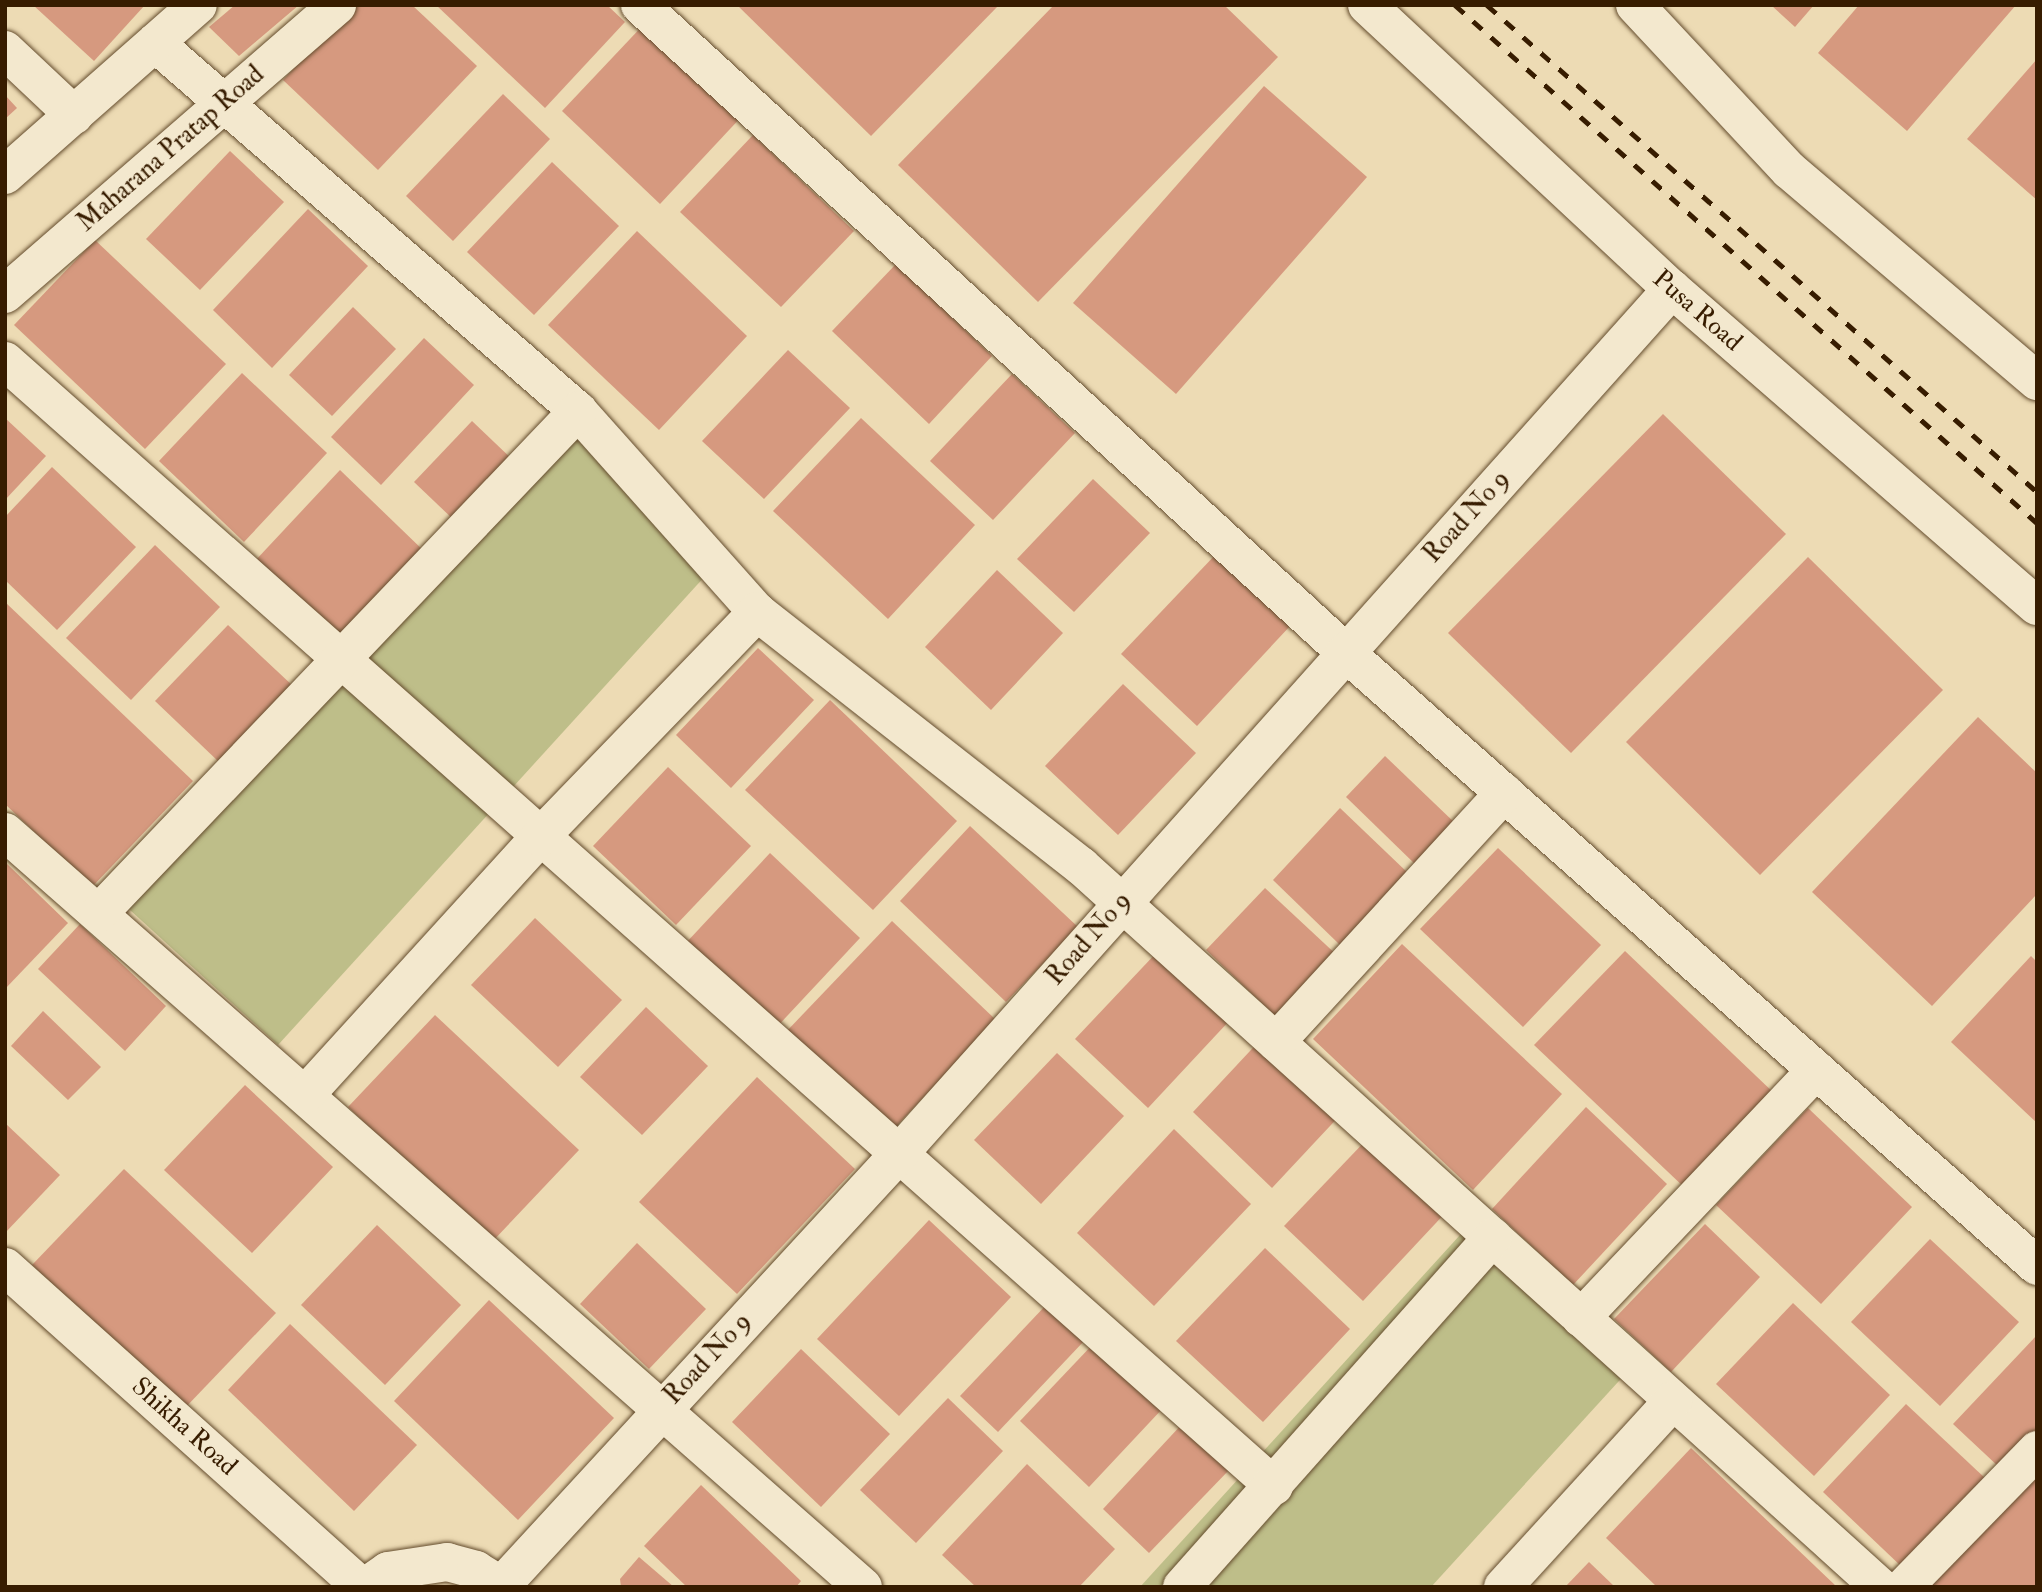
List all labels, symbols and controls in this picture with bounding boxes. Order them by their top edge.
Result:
street label: Maharana Pratap Road [71,59,271,239]
street label: Pusa Road [1646,264,1748,358]
street label: Road No 9 [1417,464,1517,570]
street label: Road No 9 [1040,886,1138,992]
street label: Road No 9 [658,1307,758,1411]
street label: Shikha Road [125,1371,243,1483]

